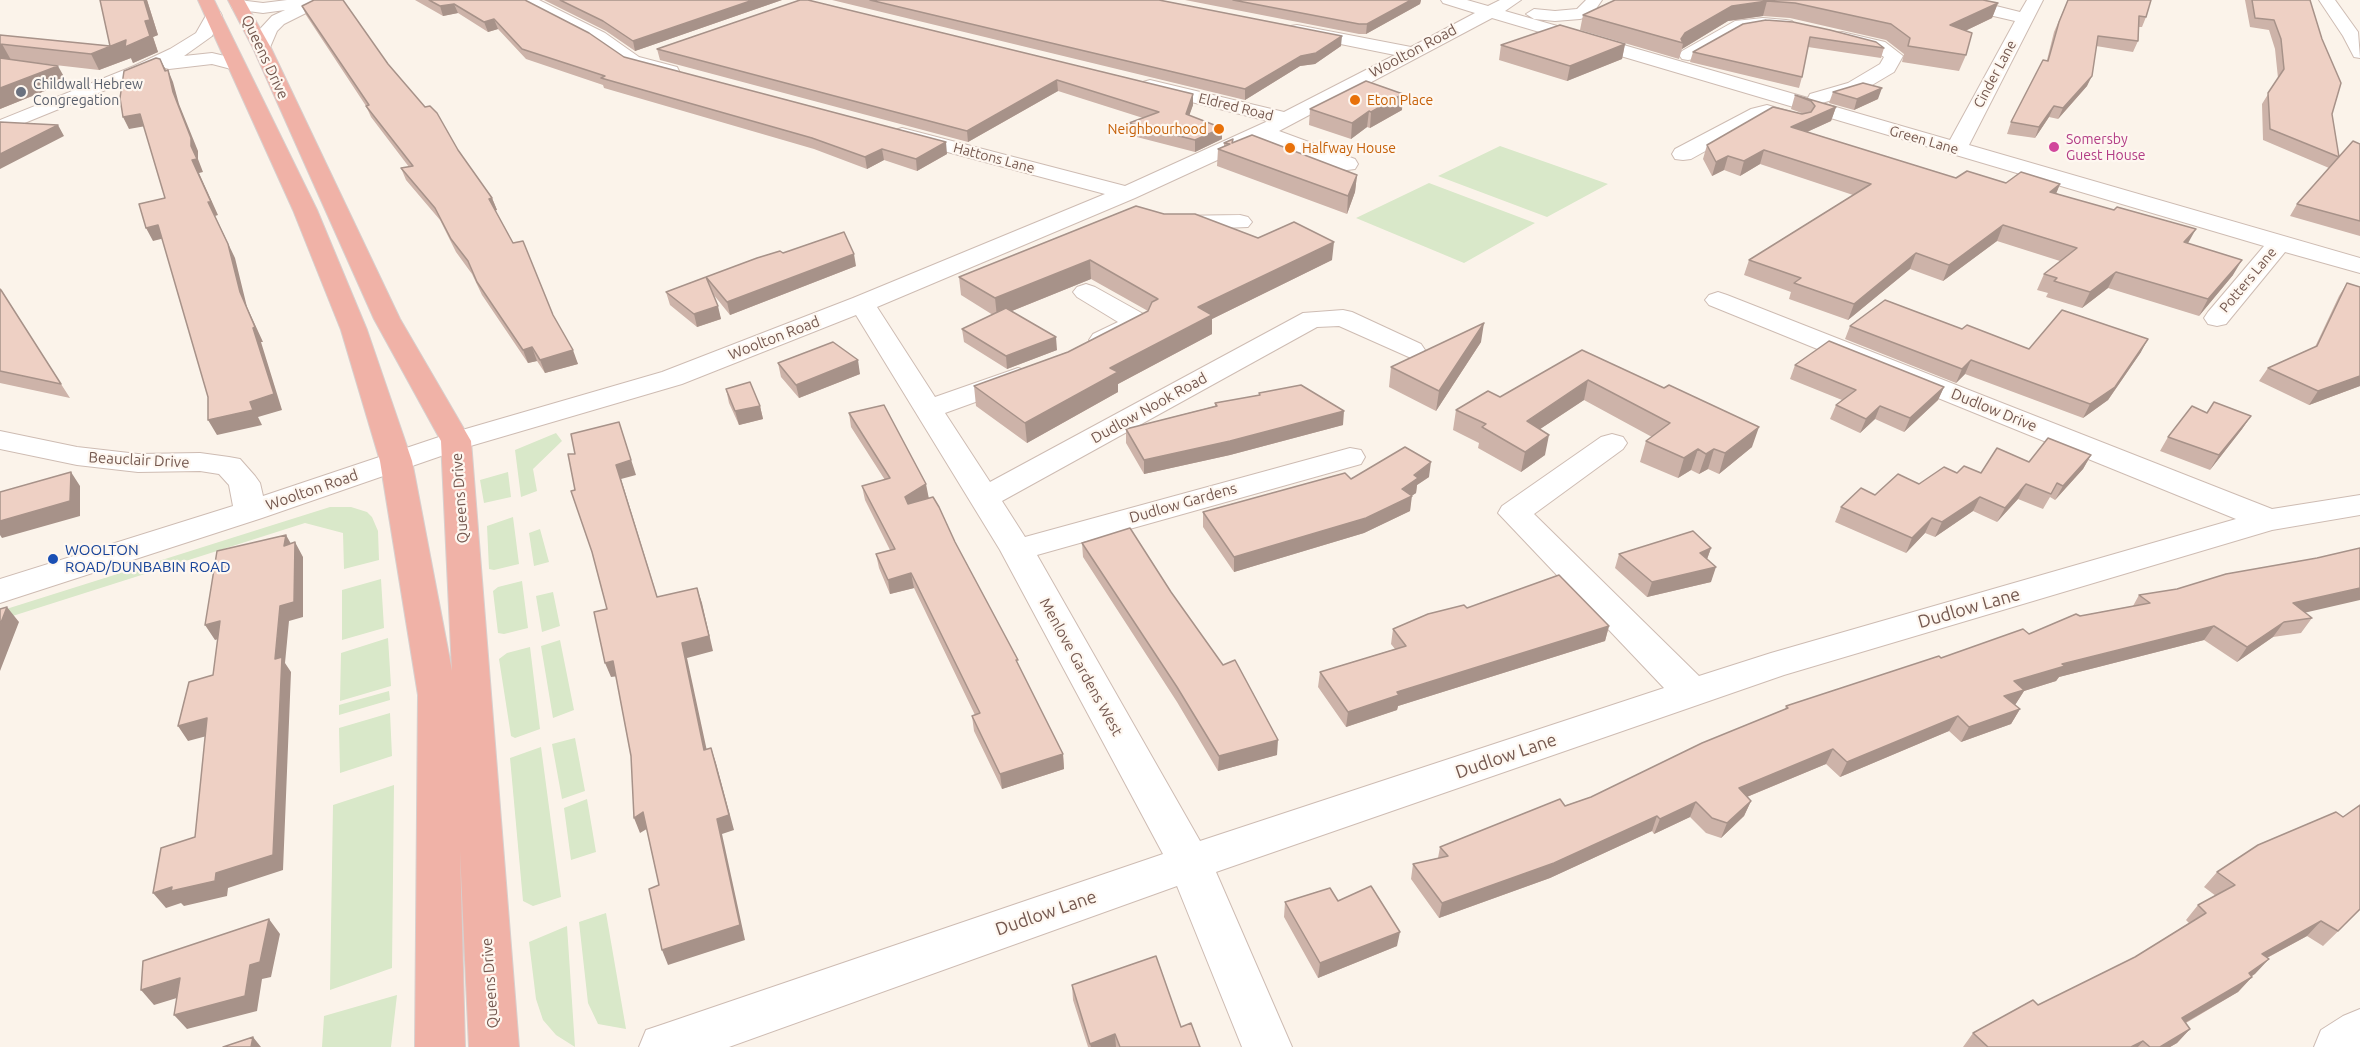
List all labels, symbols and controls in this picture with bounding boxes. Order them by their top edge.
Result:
street label: Queens Drive [238,12,292,102]
street label: Woolton Road [1366,20,1460,82]
street label: Cinder Lane [1970,37,2020,111]
place label: Childwall Hebrew Congregation [33,76,143,108]
marker: Childwall Hebrew Congregation [14,85,28,99]
street label: Eldred Road [1197,90,1275,124]
place label: Eton Place [1367,92,1433,108]
marker: Eton Place [1348,93,1362,107]
place label: Neighbourhood [1108,121,1207,137]
marker: Neighbourhood [1212,122,1226,136]
street label: Green Lane [1887,122,1961,158]
place label: Somersby Guest House [2066,131,2146,164]
street label: Hattons Lane [952,139,1036,177]
place label: Halfway House [1302,140,1396,156]
marker: Somersby Guest House [2047,140,2061,154]
marker: Halfway House [1283,141,1297,155]
street label: Potters Lane [2216,244,2280,316]
street label: Woolton Road [726,312,822,364]
street label: Dudlow Nook Road [1088,369,1210,447]
street label: Dudlow Drive [1948,385,2040,435]
street label: Beauclair Drive [88,448,190,472]
street label: Queens Drive [448,452,472,544]
street label: Woolton Road [264,466,360,514]
street label: Dudlow Gardens [1127,479,1239,527]
place label: WOOLTON ROAD/DUNBABIN ROAD [65,541,231,576]
marker: WOOLTON ROAD/DUNBABIN ROAD [46,552,60,566]
street label: Dudlow Lane [1915,583,2023,633]
street label: Menlove Gardens West [1036,595,1126,739]
street label: Dudlow Lane [1453,729,1559,783]
street label: Dudlow Lane [993,886,1099,940]
street label: Queens Drive [478,937,502,1029]

